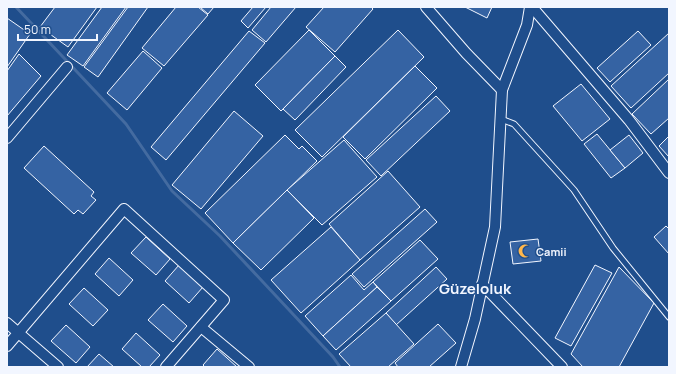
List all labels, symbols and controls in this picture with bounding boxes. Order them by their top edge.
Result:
scale bar [18,16,97,42]
text: 50 m [24,21,51,38]
mosque icon: Camii [517,243,533,259]
place label: Camii [536,244,567,259]
district label: Güzeloluk [439,278,512,299]

